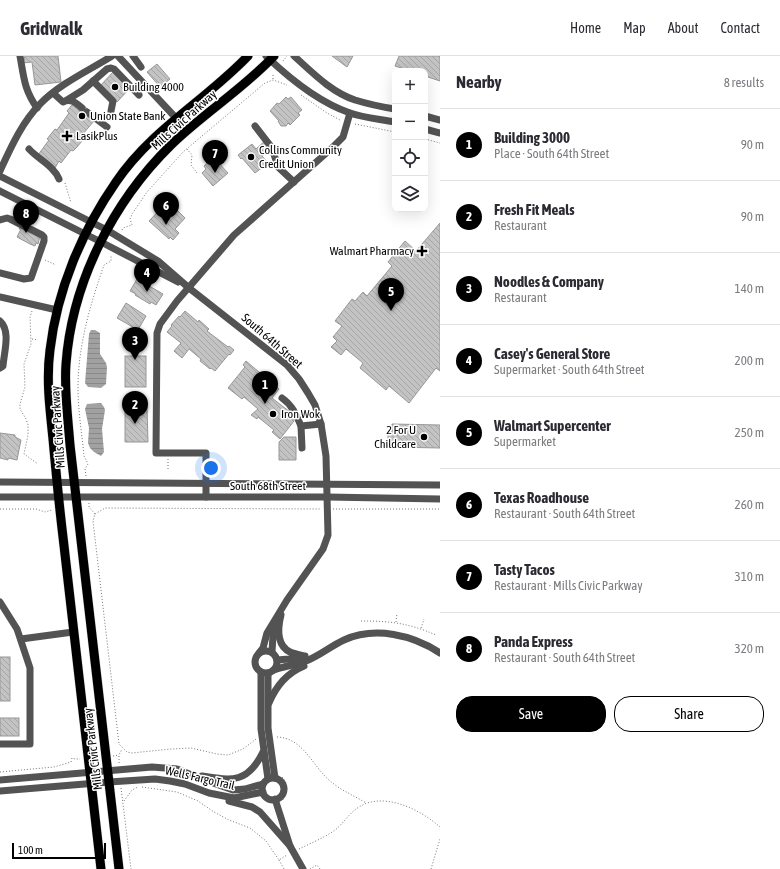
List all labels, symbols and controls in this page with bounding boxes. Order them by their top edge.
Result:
text: Gridwalk [20,17,82,39]
text: Home [570,20,601,36]
text: Map [623,20,646,36]
text: About [668,20,699,36]
text: Contact [721,20,760,36]
map controls [392,68,428,212]
button: + [392,68,428,104]
text: Nearby [456,72,502,92]
text: 8 results [724,75,764,90]
place label: Building 4000 [123,80,184,94]
marker: Building 4000 [110,82,120,92]
street label: Mills Civic Parkway [149,87,219,153]
button: − [392,104,428,140]
place label: Union State Bank [90,109,166,123]
marker: Union State Bank [77,111,87,121]
place label: LasikPlus [76,129,118,143]
text: Building 3000 [494,129,570,146]
marker: LasikPlus [61,130,73,142]
text: 1 [466,137,472,152]
text: 90 m [741,137,764,152]
pin: 7 [202,140,228,173]
button: locate [392,140,428,176]
place label: Collins Community Credit Union [259,143,342,171]
text: Place · South 64th Street [494,146,609,161]
marker: Collins Community Credit Union [246,152,256,162]
button: layers [392,176,428,212]
pin: 6 [153,192,179,225]
pin: 8 [13,200,39,233]
text: Fresh Fit Meals [494,201,575,218]
text: 2 [466,209,472,224]
text: 90 m [741,209,764,224]
text: Restaurant [494,218,547,233]
place label: Walmart Pharmacy [330,244,414,258]
marker: Walmart Pharmacy [417,246,427,256]
pin: 4 [134,259,160,292]
text: Noodles & Company [494,273,604,290]
pin: 5 [378,278,404,311]
text: 3 [466,281,472,296]
text: 140 m [735,281,764,296]
text: Restaurant [494,290,547,305]
street label: South 64th Street [239,311,306,372]
pin: 3 [122,327,148,360]
text: Casey's General Store [494,345,610,362]
text: 4 [466,353,472,368]
text: 200 m [735,353,764,368]
text: Supermarket · South 64th Street [494,362,645,377]
pin: 1 [252,371,278,404]
street label: Mills Civic Parkway [48,385,68,469]
pin: 2 [122,391,148,424]
place label: Iron Wok [281,407,321,421]
marker: Iron Wok [268,409,278,419]
text: Walmart Supercenter [494,417,611,434]
place label: 2 For U Childcare [374,423,416,451]
text: 5 [466,425,472,440]
text: 250 m [735,425,764,440]
marker: 2 For U Childcare [419,432,429,442]
text: Supermarket [494,434,556,449]
your location [201,458,221,478]
street label: South 68th Street [230,479,306,493]
text: Texas Roadhouse [494,489,589,506]
text: 6 [466,497,472,512]
text: 260 m [735,497,764,512]
text: Restaurant · South 64th Street [494,506,635,521]
text: Tasty Tacos [494,561,555,578]
text: 7 [466,569,472,584]
text: 310 m [735,569,764,584]
text: Restaurant · Mills Civic Parkway [494,578,643,593]
text: Panda Express [494,633,573,650]
text: 8 [466,641,472,656]
text: 320 m [735,641,764,656]
text: Restaurant · South 64th Street [494,650,635,665]
button: Save [456,696,606,732]
button: Share [614,696,764,732]
street label: Mills Civic Parkway [81,707,105,791]
street label: Wells Fargo Trail [164,763,237,793]
scale bar [12,841,106,860]
text: 100 m [18,844,43,856]

